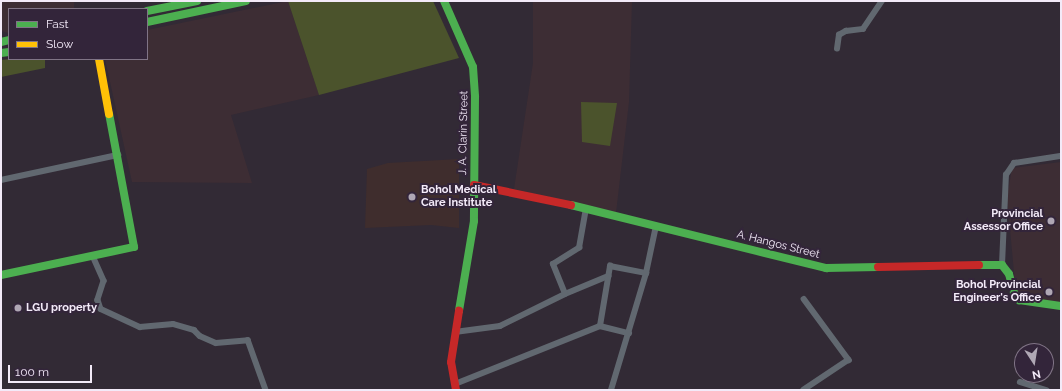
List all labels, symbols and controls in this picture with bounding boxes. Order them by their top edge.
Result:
legend [8,8,148,60]
text: Fast [46,17,69,31]
text: Slow [46,37,73,51]
street label: J. A. Clarin Street [457,90,471,176]
place label: Bohol Medical Care Institute [421,184,496,210]
marker: Bohol Medical Care Institute [406,191,418,203]
place label: Provincial Assessor Office [964,208,1043,234]
marker: Provincial Assessor Office [1046,216,1056,226]
street label: A. Hangos Street [735,228,821,262]
place label: Bohol Provincial Engineer's Office [953,279,1041,305]
marker: Bohol Provincial Engineer's Office [1044,287,1054,297]
place label: LGU property [26,301,97,315]
marker: LGU property [13,303,23,313]
north arrow [1014,343,1054,383]
scale bar [10,357,94,383]
text: 100 m [15,365,49,379]
text: N [1031,367,1042,381]

